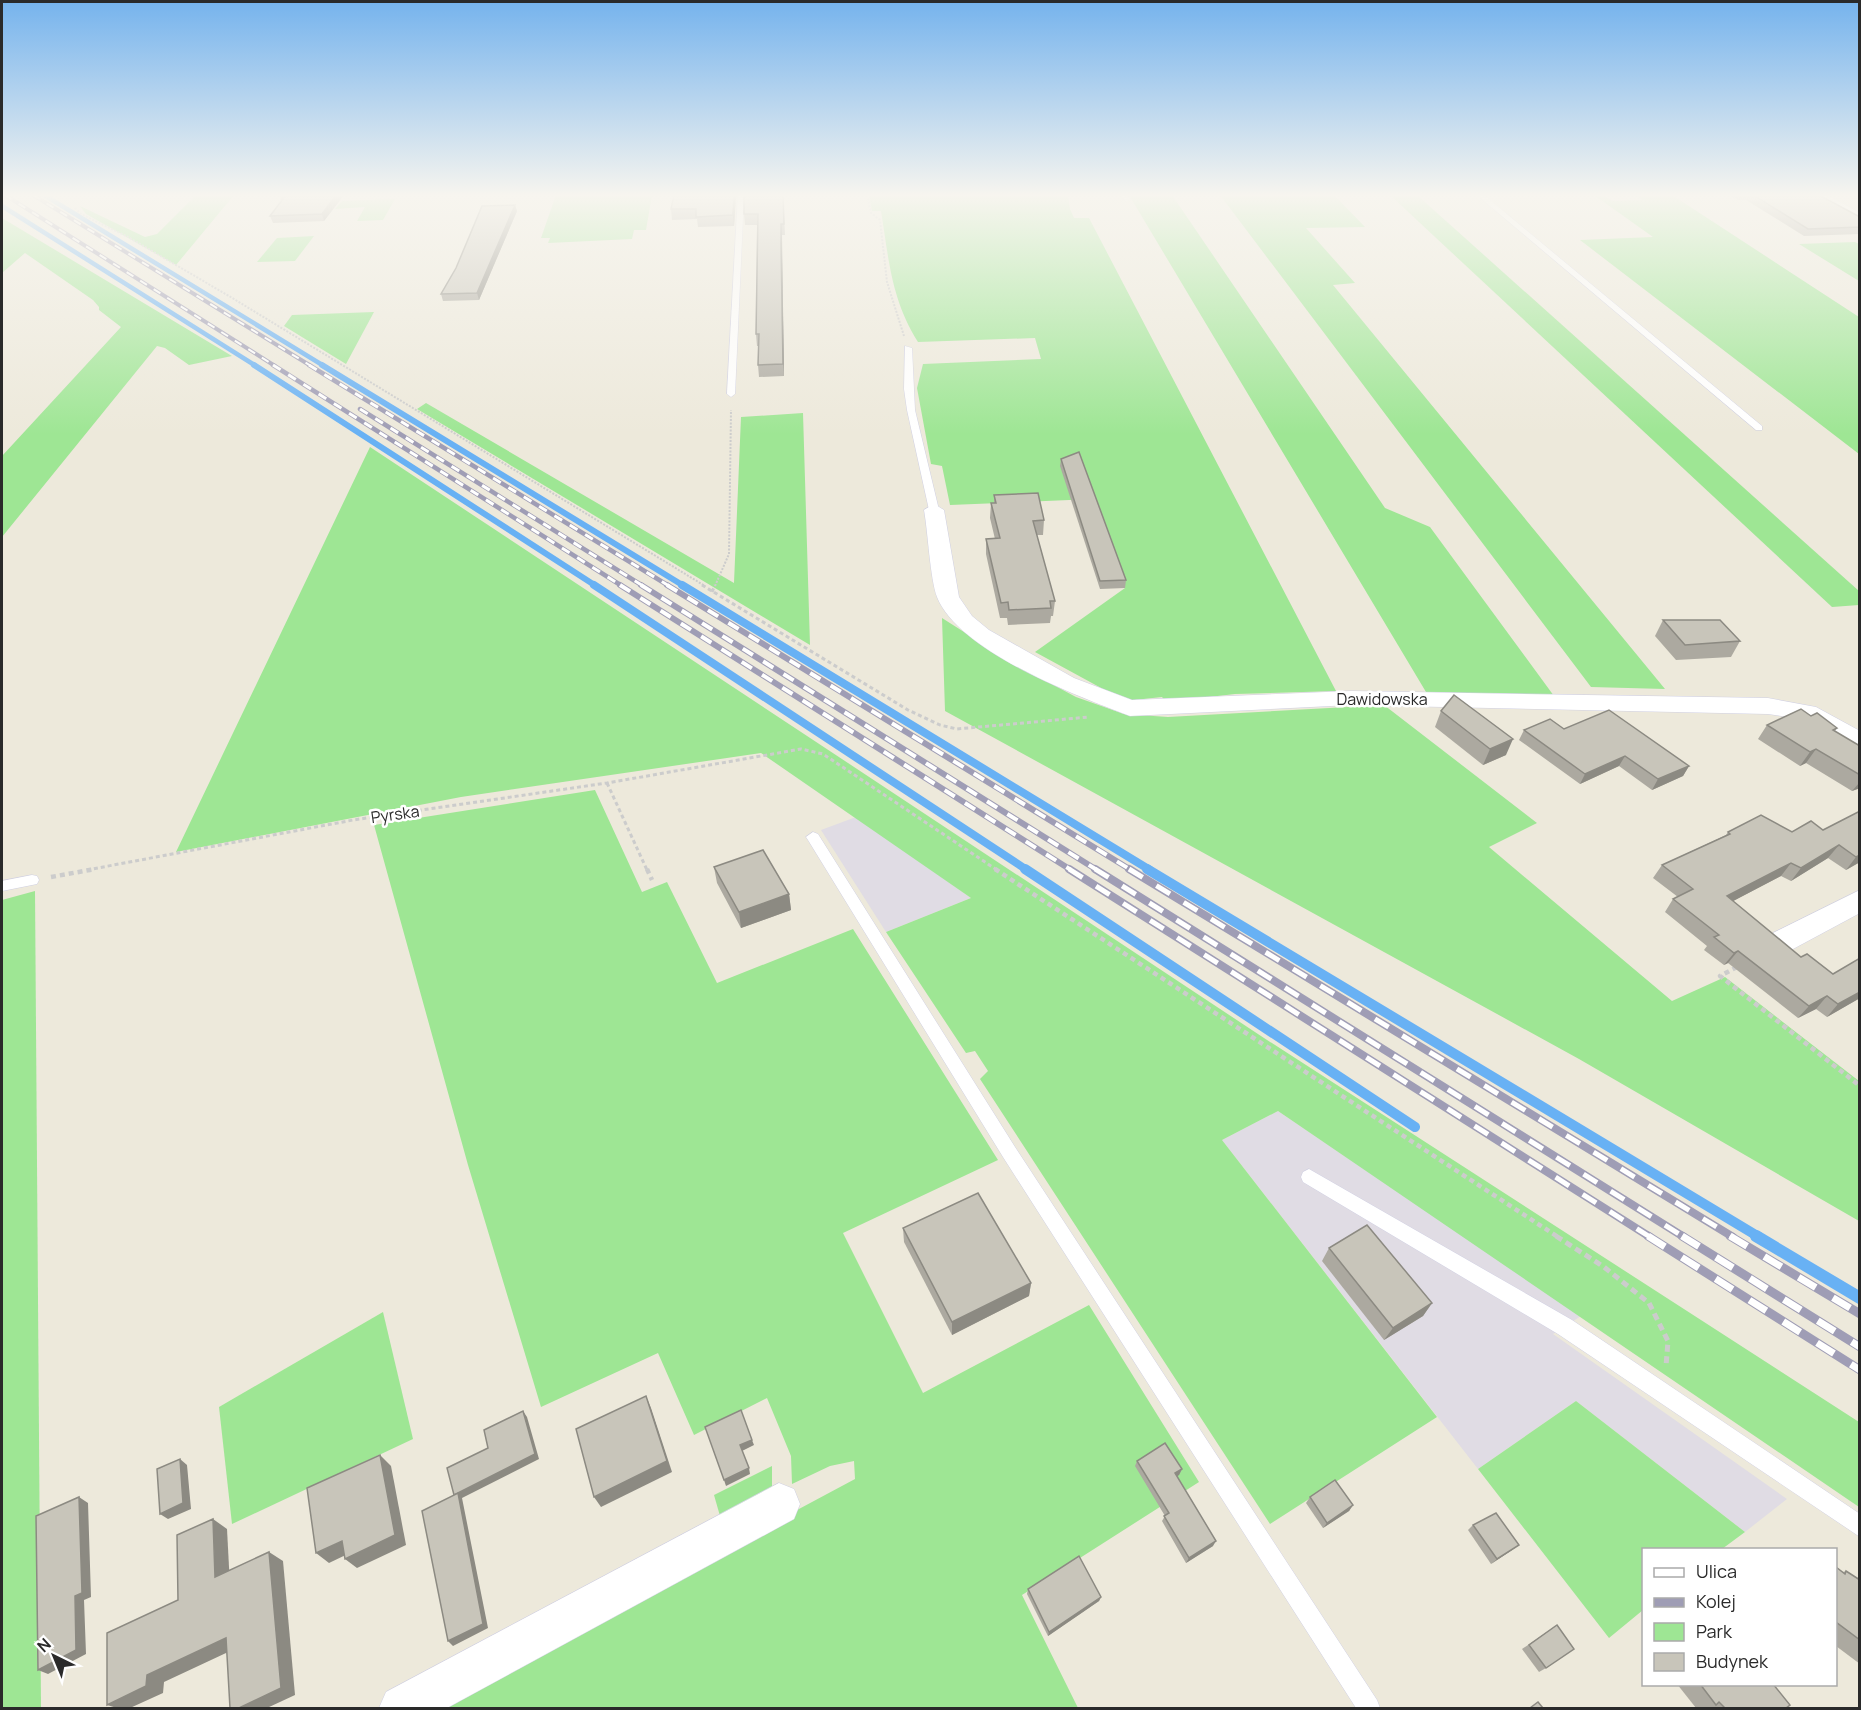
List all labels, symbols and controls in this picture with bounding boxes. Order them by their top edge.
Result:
street label: Dawidowska [1336,688,1428,710]
street label: Pyrska [369,800,421,828]
legend [1642,1548,1837,1686]
text: Ulica [1696,1559,1737,1583]
text: Kolej [1696,1589,1736,1613]
text: Park [1696,1619,1733,1643]
north arrow [24,1626,84,1686]
text: N [32,1633,55,1657]
text: Budynek [1696,1649,1769,1673]

